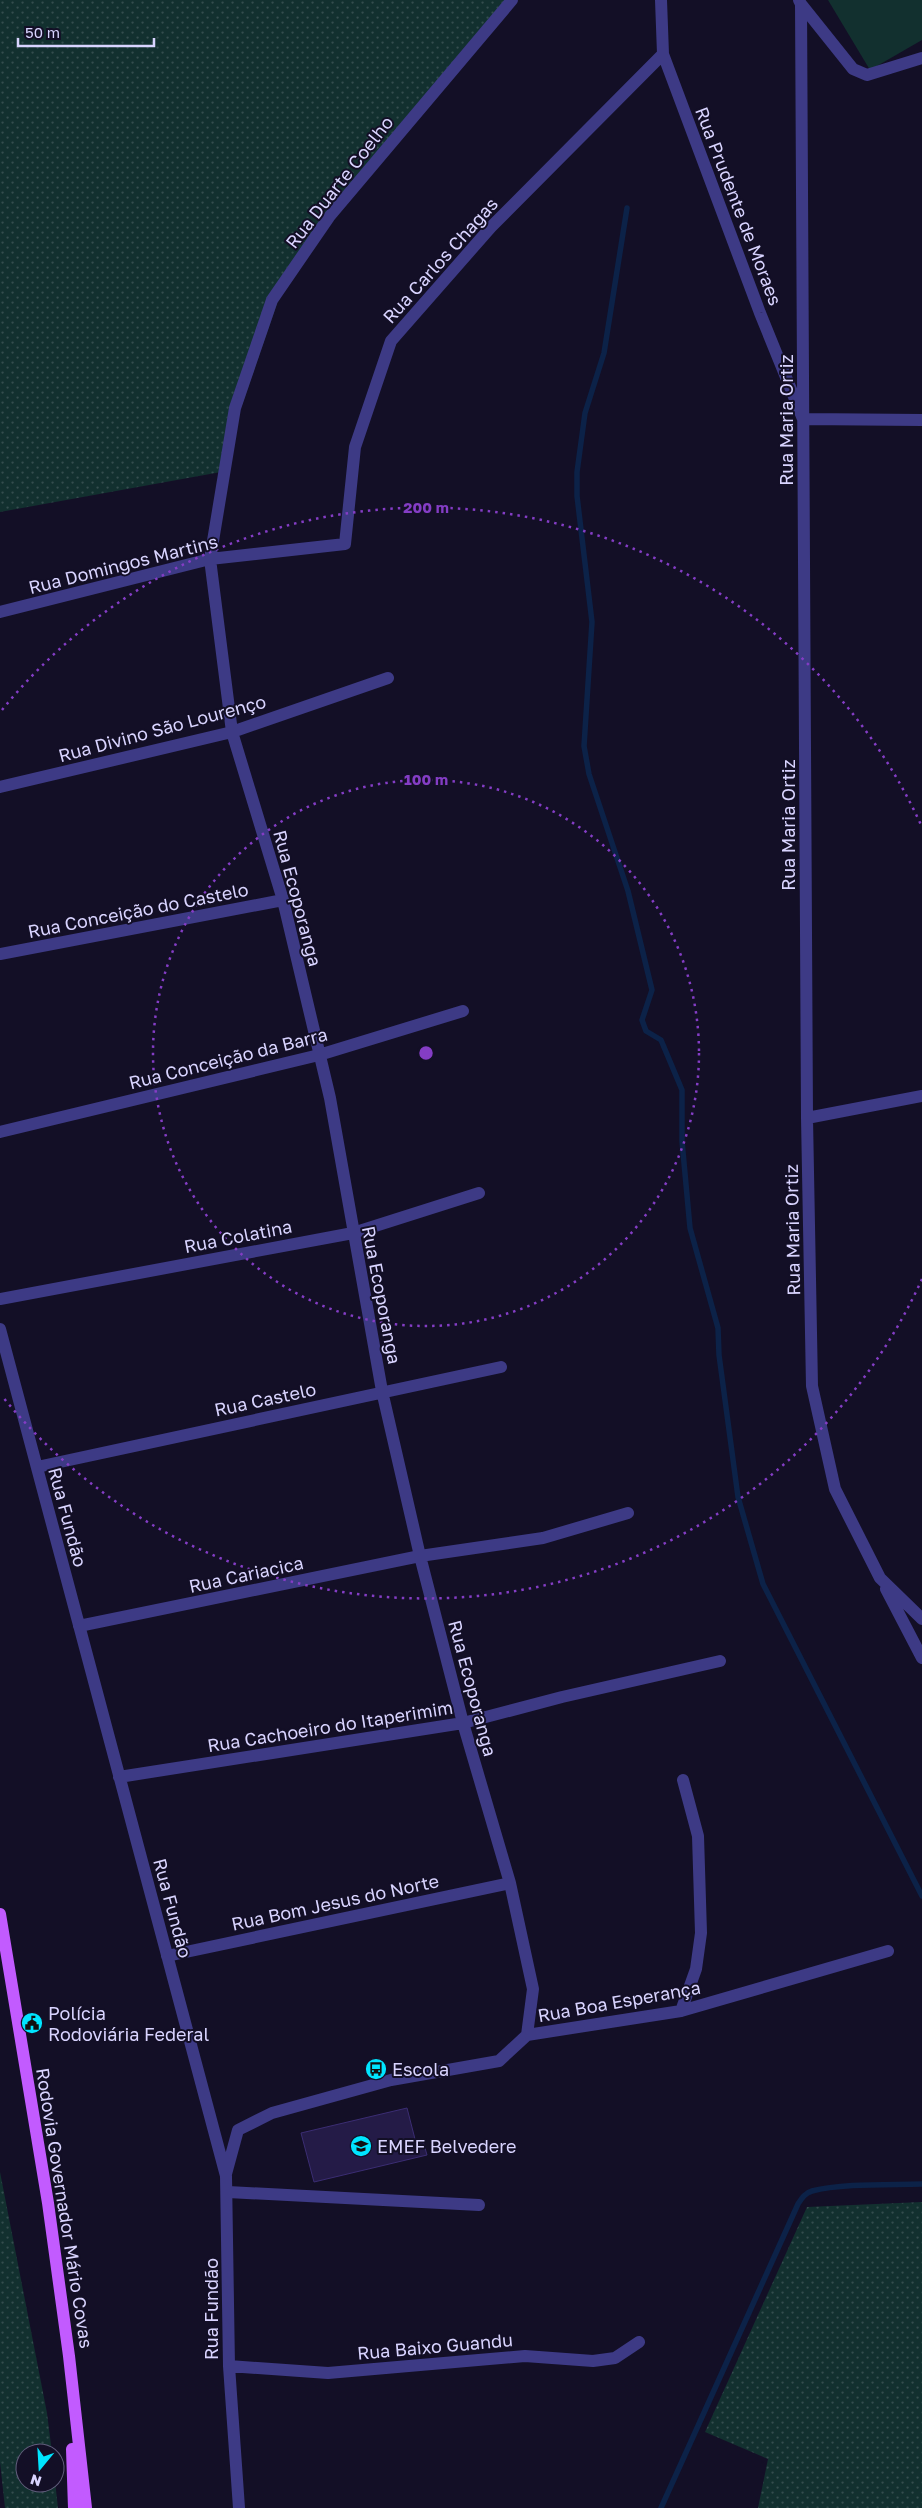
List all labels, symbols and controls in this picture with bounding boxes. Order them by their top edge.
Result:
scale bar [18,15,154,47]
text: 50 m [25,23,60,41]
street label: Rua Prudente de Moraes [691,104,787,308]
street label: Rua Duarte Coelho [281,112,397,252]
street label: Rua Carlos Chagas [378,193,502,327]
street label: Rua Maria Ortiz [775,354,797,486]
text: 200 m [403,498,449,516]
street label: Rua Domingos Martins [26,530,220,598]
street label: Rua Divino São Lourenço [56,690,268,766]
street label: Rua Maria Ortiz [777,759,799,891]
text: 100 m [404,770,448,788]
street label: Rua Ecoporanga [269,828,327,968]
street label: Rua Conceição do Castelo [26,878,250,942]
street label: Rua Conceição da Barra [126,1023,330,1093]
centre of rings [417,1044,435,1062]
street label: Rua Maria Ortiz [780,1164,804,1296]
street label: Rua Colatina [182,1215,294,1257]
street label: Rua Ecoporanga [358,1224,406,1366]
street label: Rua Castelo [212,1377,318,1421]
street label: Rua Fundão [44,1465,92,1569]
street label: Rua Cariacica [187,1551,305,1597]
street label: Rua Ecoporanga [444,1618,502,1758]
street label: Rua Cachoeiro do Itaperimim [206,1696,454,1756]
street label: Rua Fundão [149,1856,197,1960]
street label: Rua Bom Jesus do Norte [229,1869,441,1935]
street label: Rua Boa Esperança [536,1976,702,2026]
place label: Polícia Rodoviária Federal [48,2002,209,2045]
public building icon: Polícia Rodoviária Federal [20,2011,44,2035]
bus stop icon: Escola [364,2057,388,2081]
place label: Escola [392,2058,449,2080]
street label: Rodovia Governador Mário Covas [32,2066,98,2350]
school or university icon: EMEF Belvedere [349,2134,373,2158]
place label: EMEF Belvedere [377,2135,517,2157]
street label: Rua Fundão [200,2258,222,2360]
street label: Rua Baixo Guandu [356,2328,514,2364]
north arrow [15,2443,65,2493]
text: N [28,2471,44,2491]

